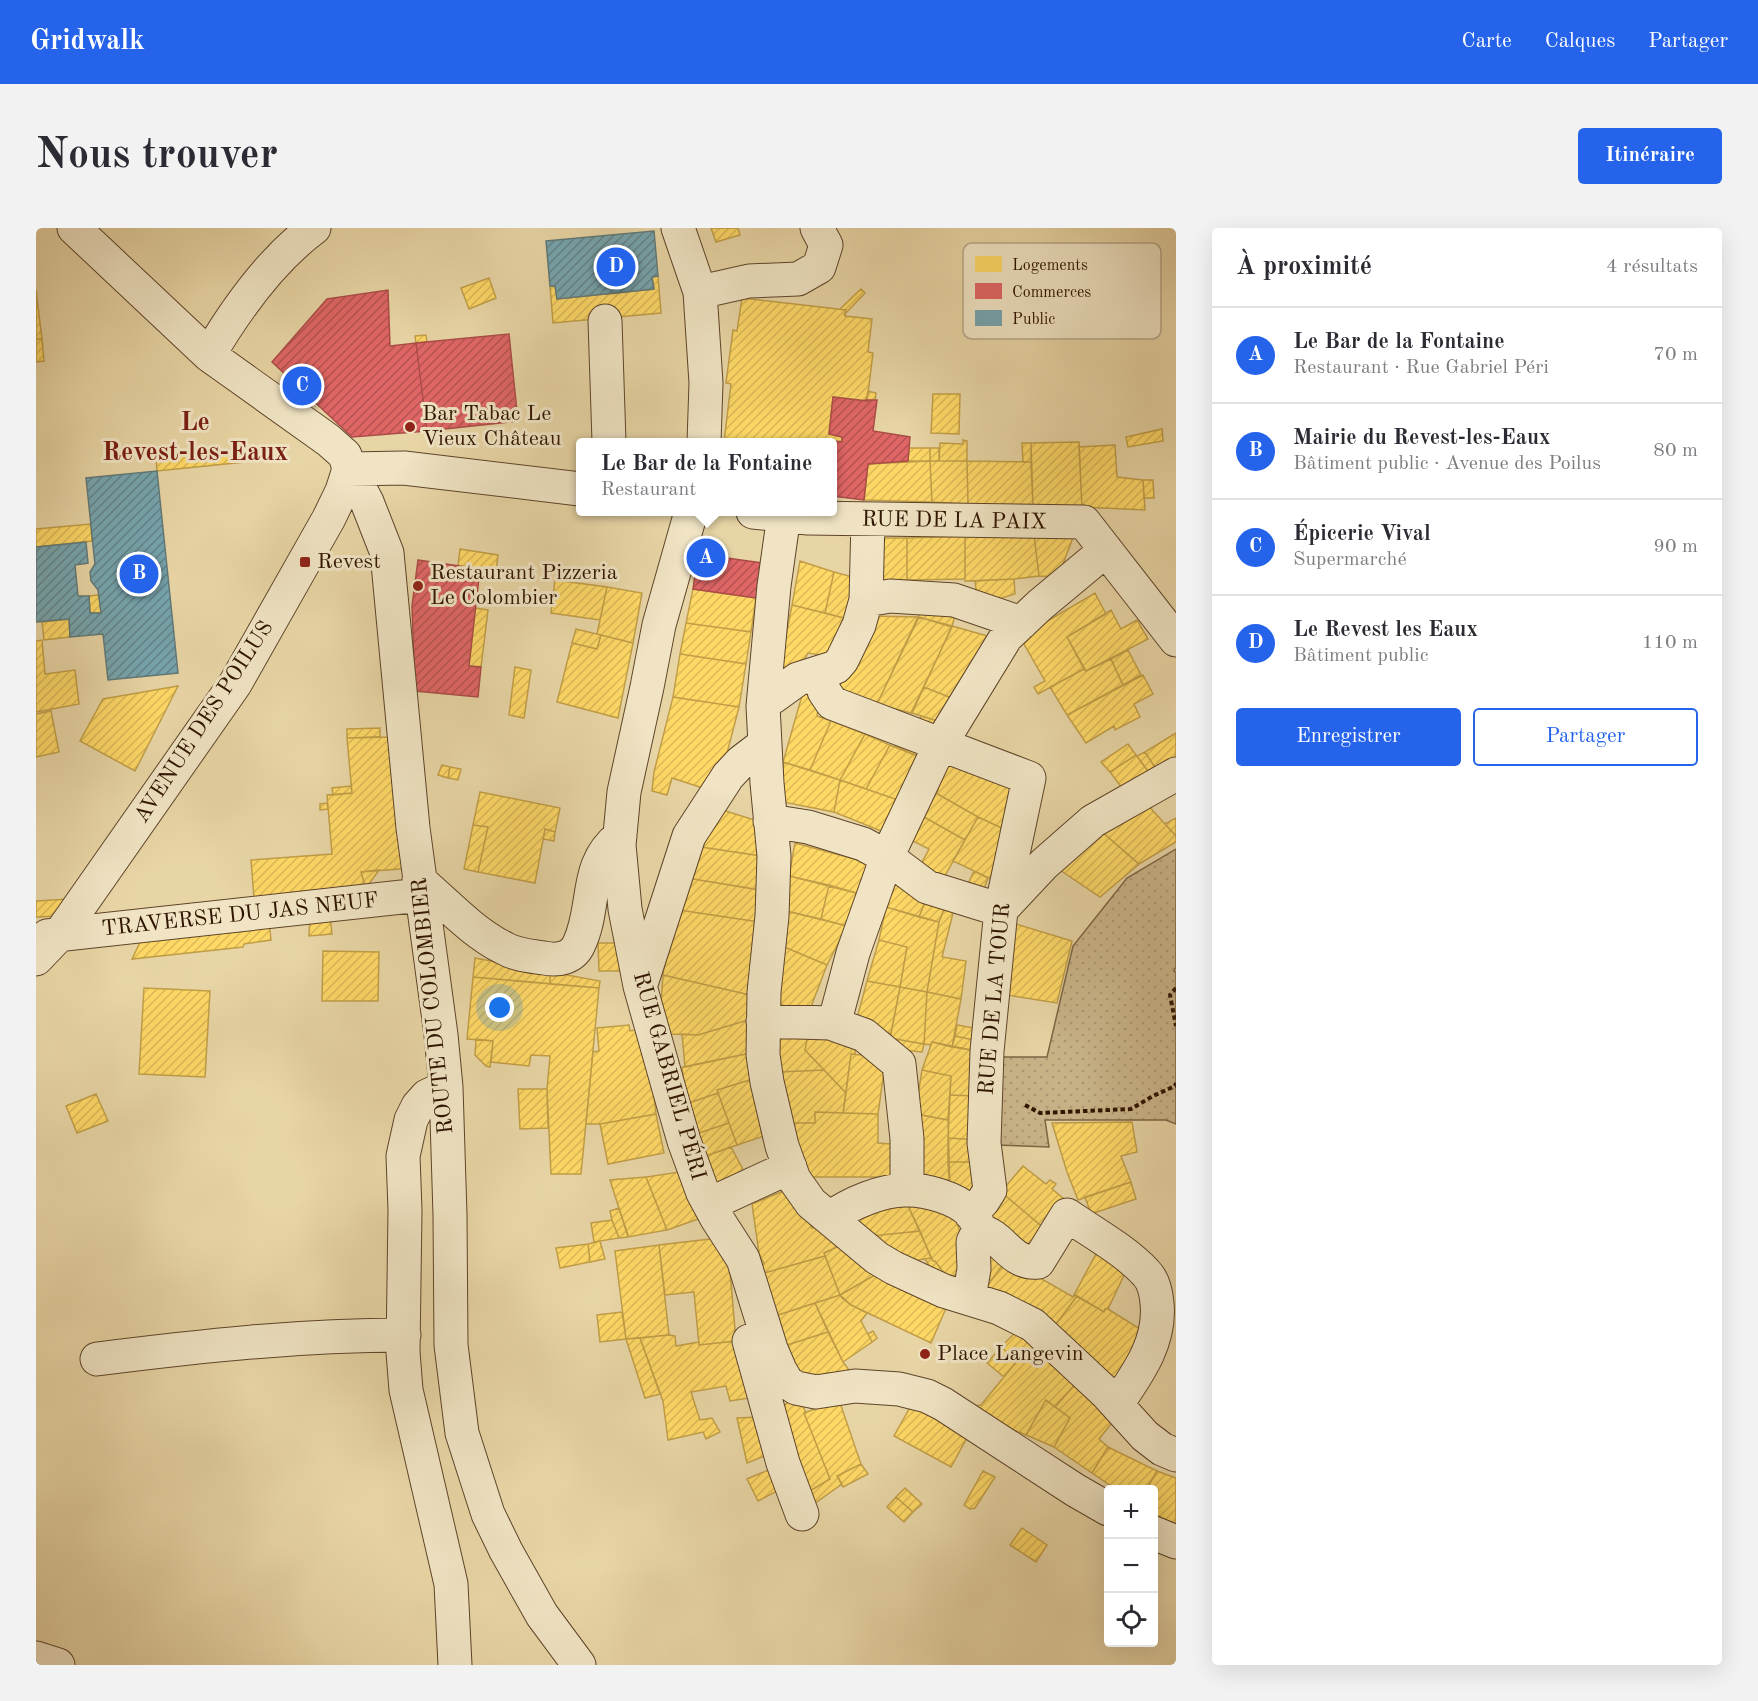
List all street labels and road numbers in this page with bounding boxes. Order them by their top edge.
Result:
street label: RUE DE LA PAIX [861,508,1047,534]
street label: AVENUE DES POILUS [130,617,278,827]
street label: ROUTE DU COLOMBIER [409,876,457,1135]
street label: TRAVERSE DU JAS NEUF [100,890,380,940]
street label: RUE DE LA TOUR [976,902,1014,1096]
street label: RUE GABRIEL PÉRI [629,968,712,1183]

